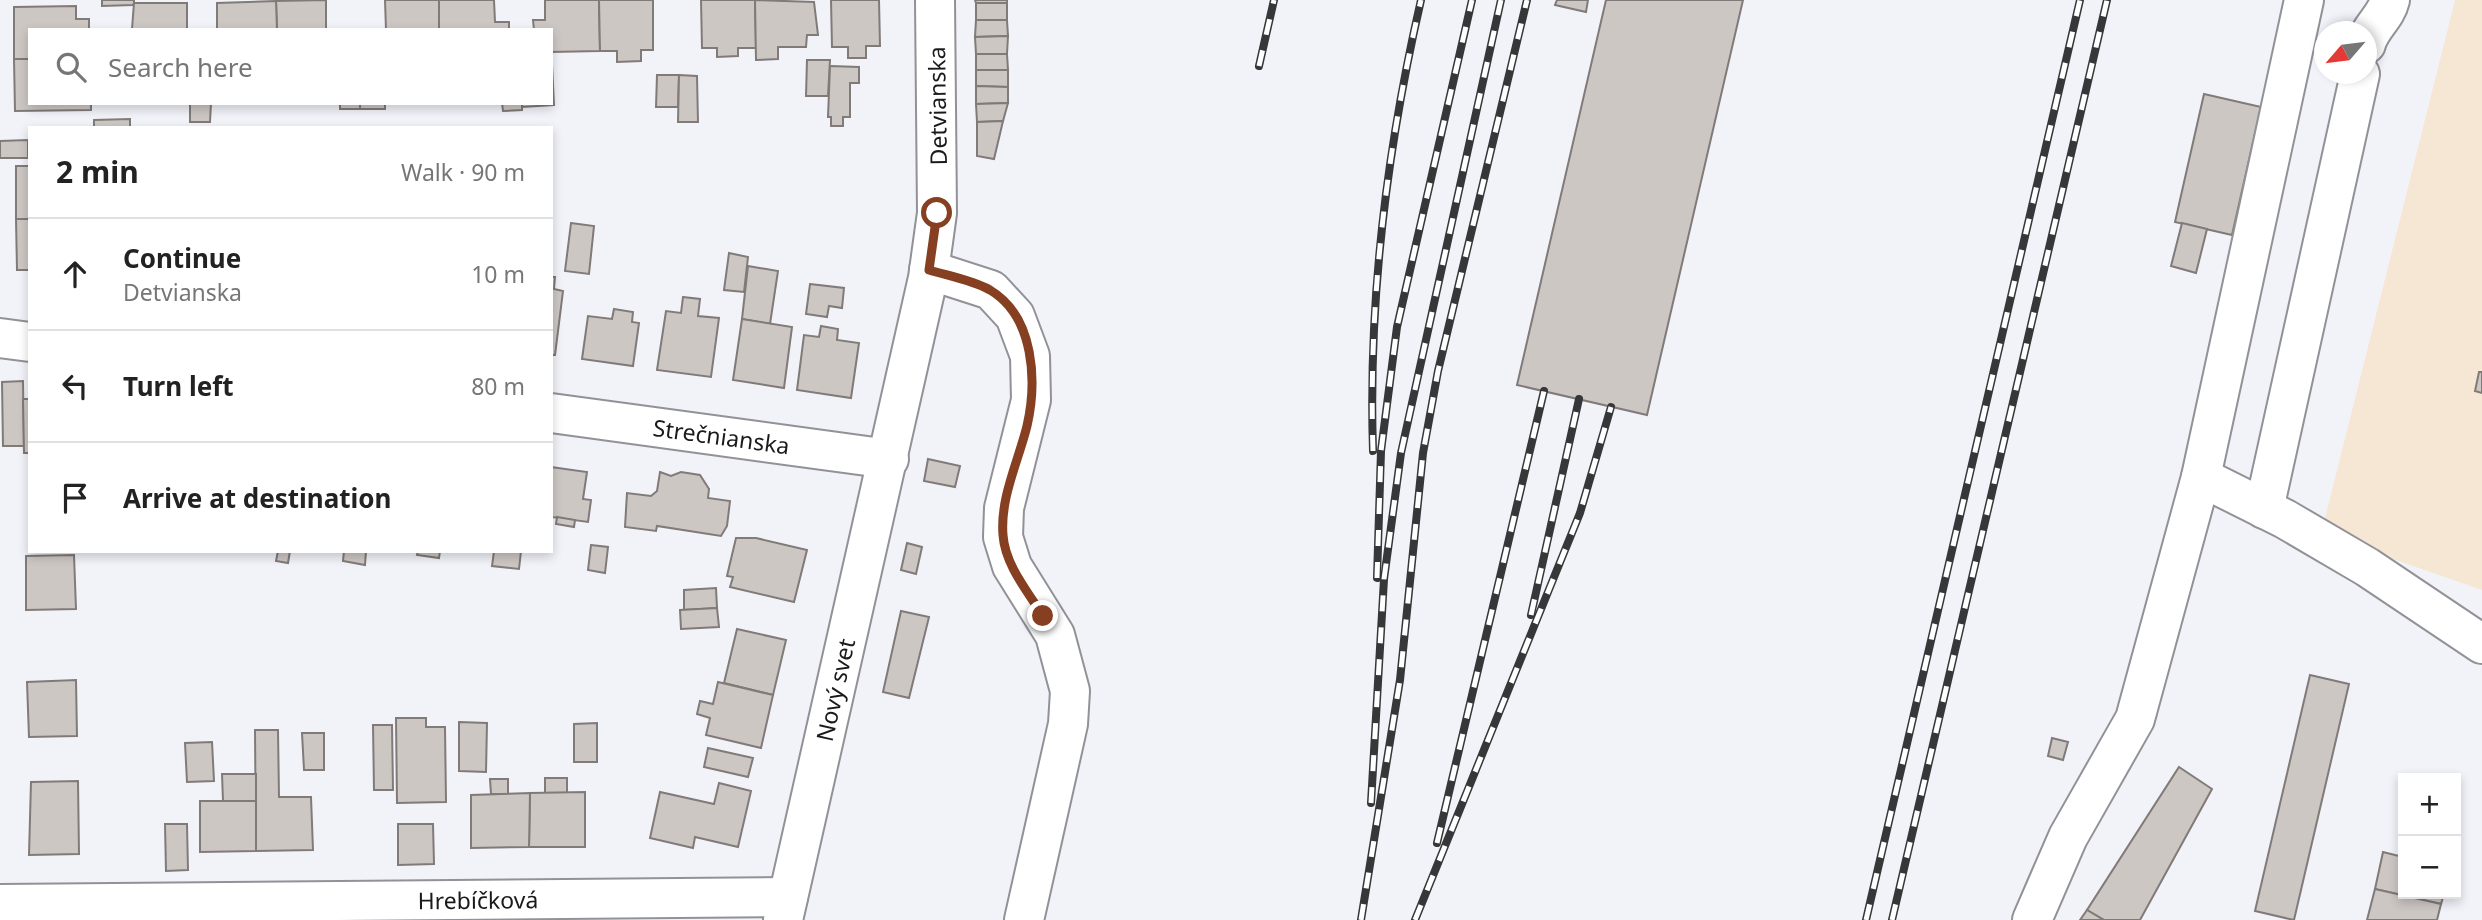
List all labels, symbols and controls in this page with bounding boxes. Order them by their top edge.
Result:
north arrow [2314,21,2377,84]
search box [28,28,553,105]
street label: Detvianska [920,46,954,166]
icon: search [52,48,90,86]
text: Search here [108,49,253,85]
text: 2 min [56,151,139,192]
text: Walk · 90 m [401,156,525,188]
route start [921,197,952,228]
text: Continue [123,240,241,276]
icon: ahead [56,255,94,293]
text: 10 m [471,258,525,290]
text: Detvianska [123,276,242,308]
icon: left [56,367,94,405]
text: Turn left [123,368,234,404]
text: 80 m [471,370,525,402]
street label: Strečnianska [651,411,792,461]
icon: arrive [56,479,94,517]
text: Arrive at destination [123,480,392,516]
route end [1027,600,1058,631]
street label: Nový svet [808,635,862,744]
map controls [2398,773,2461,899]
button: + [2398,773,2461,836]
button: − [2398,836,2461,899]
street label: Hrebíčková [418,883,538,916]

